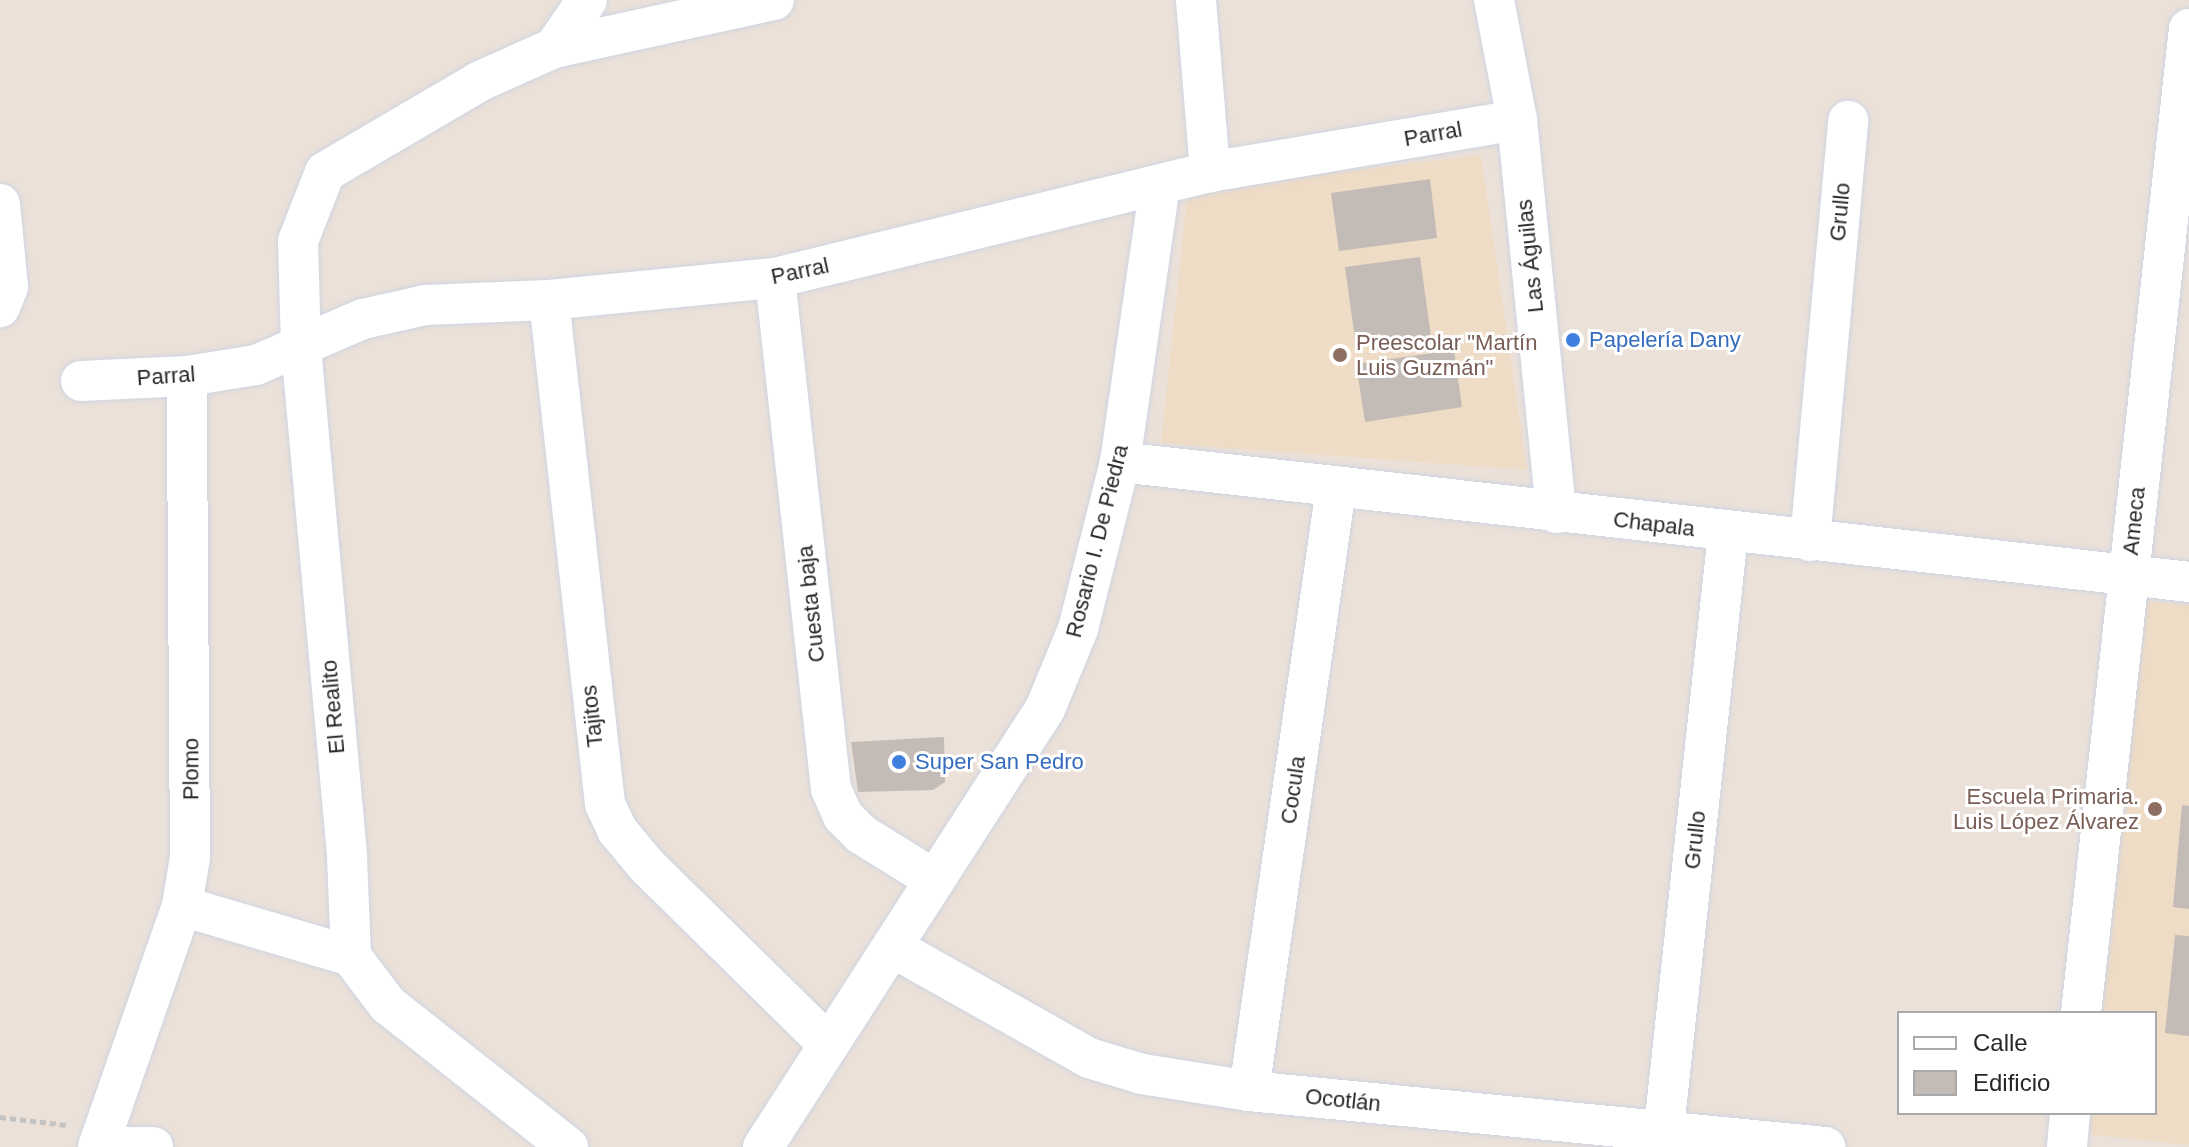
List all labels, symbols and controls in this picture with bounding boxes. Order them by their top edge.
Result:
street label: Parral [1402,116,1464,152]
street label: Grullo [1824,182,1856,242]
street label: Las Águilas [1511,198,1549,314]
street label: Parral [769,252,831,290]
place label: Papelería Dany [1589,327,1741,353]
place label: Preescolar "Martín Luis Guzmán" [1356,329,1537,380]
marker: Papelería Dany [1564,331,1582,349]
marker: Preescolar "Martín Luis Guzmán" [1331,346,1349,364]
street label: Parral [136,361,196,391]
street label: Rosario I. De Piedra [1060,442,1134,640]
street label: Ameca [2117,486,2151,556]
street label: Chapala [1612,506,1696,542]
street label: Cuesta baja [792,544,830,664]
street label: El Realito [316,659,350,755]
street label: Tajitos [576,684,608,748]
street label: Plomo [178,738,204,800]
place label: Super San Pedro [915,749,1084,775]
marker: Super San Pedro [890,753,908,771]
street label: Cocula [1275,754,1311,826]
place label: Escuela Primaria. Luis López Álvarez [1953,783,2139,834]
marker: Escuela Primaria. Luis López Álvarez [2146,800,2164,818]
street label: Grullo [1679,809,1711,871]
legend [1897,1011,2157,1115]
text: Calle [1973,1029,2028,1056]
text: Edificio [1973,1069,2050,1096]
street label: Ocotlán [1304,1083,1382,1117]

